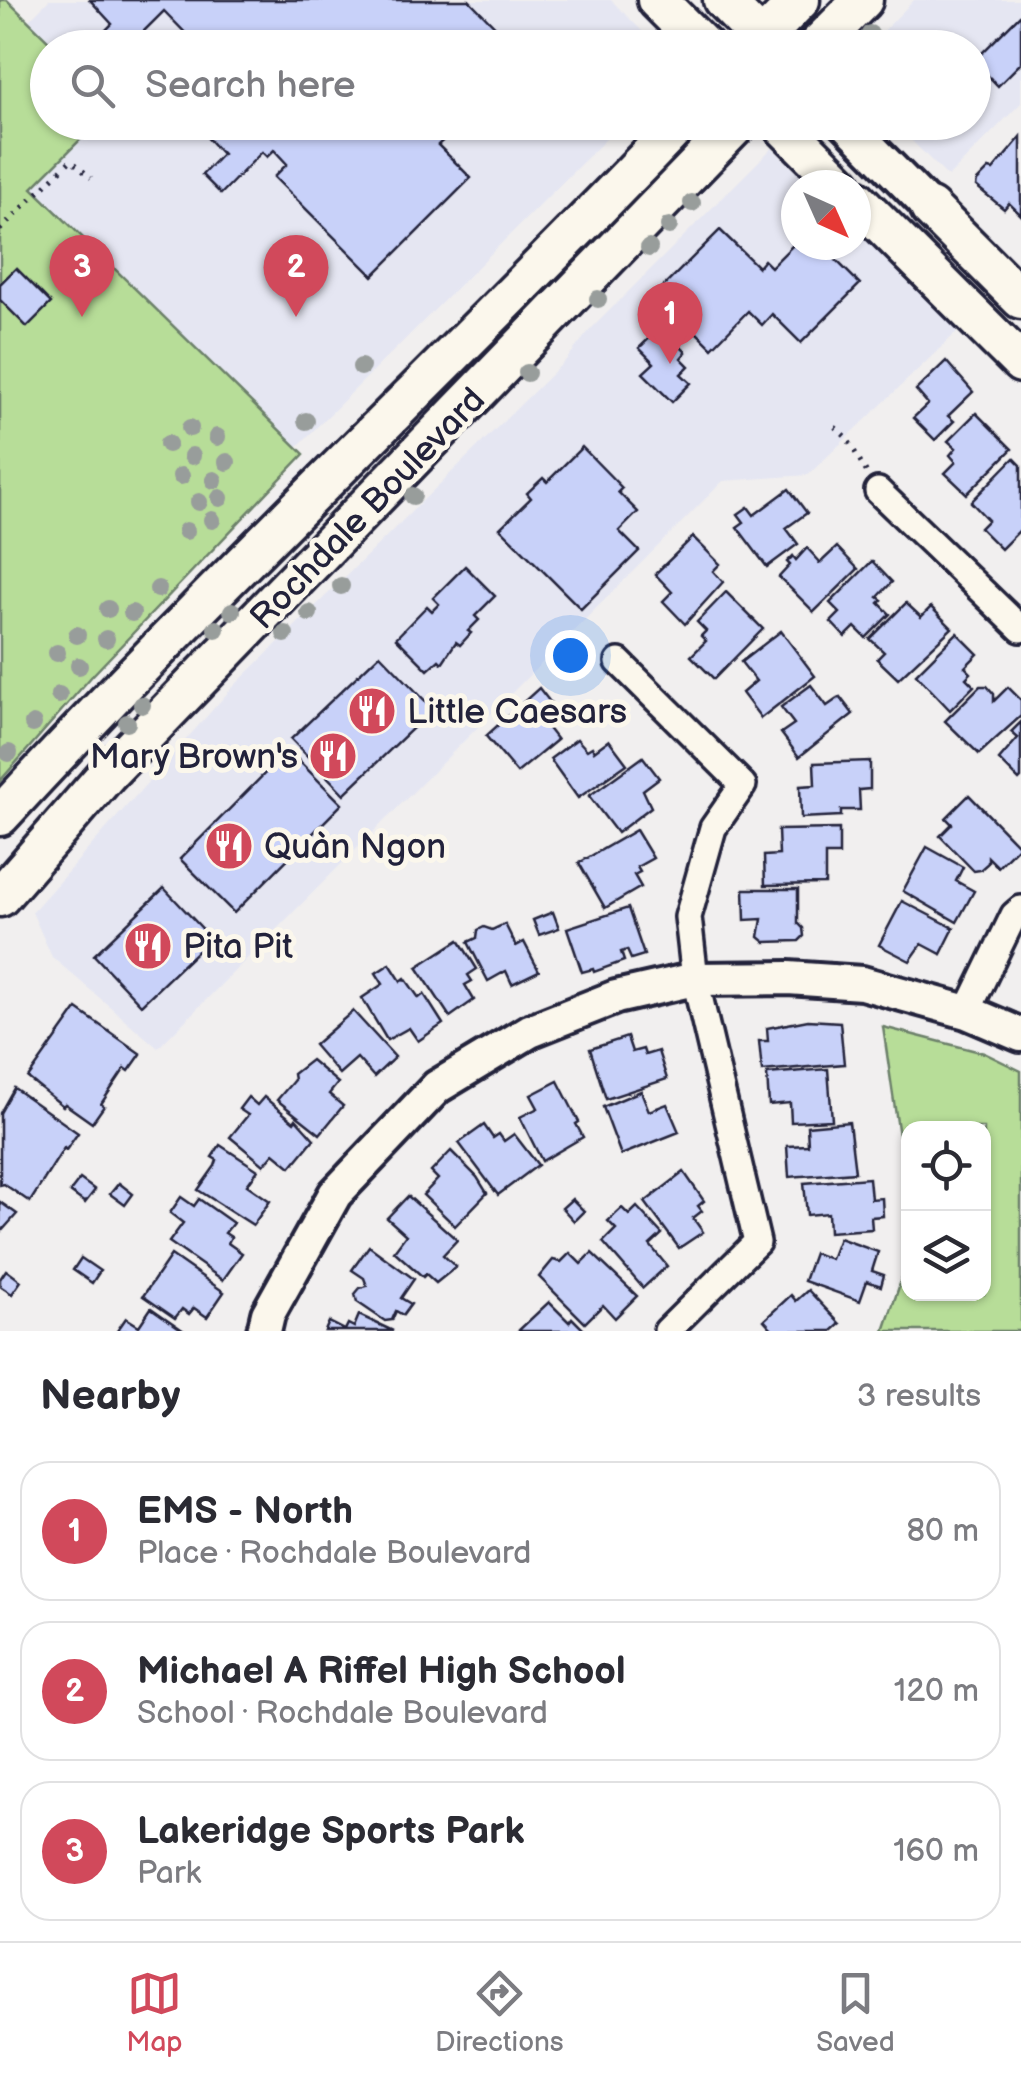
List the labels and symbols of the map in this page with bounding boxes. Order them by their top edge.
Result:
north arrow [781,170,871,260]
pin: 3 [49,234,114,317]
pin: 2 [264,234,328,317]
pin: 1 [638,282,702,364]
street label: Rochdale Boulevard [242,379,495,639]
your location [545,630,596,681]
restaurant icon: Little Caesars [346,685,398,737]
place label: Little Caesars [407,691,627,734]
restaurant icon: Mary Brown's [307,730,359,782]
place label: Mary Brown's [90,736,298,779]
restaurant icon: Quàn Ngon [203,820,255,872]
place label: Quàn Ngon [264,826,446,869]
restaurant icon: Pita Pit [122,920,174,972]
place label: Pita Pit [183,926,293,969]

